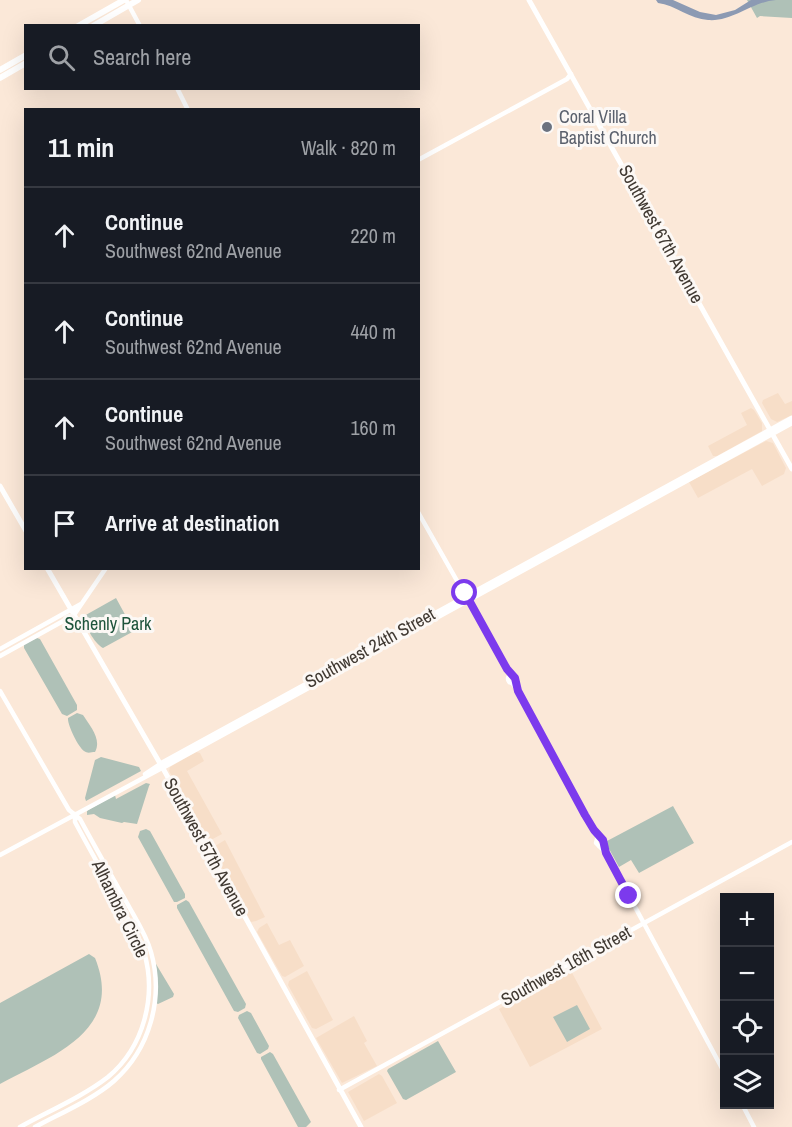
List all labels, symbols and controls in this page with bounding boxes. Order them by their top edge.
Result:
search box [24,24,420,90]
icon: search [45,41,78,74]
text: Search here [93,42,191,72]
place label: Coral Villa Baptist Church [559,104,657,150]
marker: Coral Villa Baptist Church [540,120,554,134]
text: 11 min [48,130,114,165]
text: Walk · 820 m [301,134,396,161]
street label: Southwest 67th Avenue [613,160,710,308]
text: Continue [105,207,183,237]
icon: ahead [48,219,81,252]
text: 220 m [350,222,396,249]
text: Southwest 62nd Avenue [105,237,282,264]
text: Continue [105,303,183,333]
icon: ahead [48,315,81,348]
text: 440 m [350,318,396,345]
text: Southwest 62nd Avenue [105,333,282,360]
text: Continue [105,399,183,429]
icon: ahead [48,411,81,444]
text: 160 m [350,414,396,441]
text: Southwest 62nd Avenue [105,429,282,456]
icon: arrive [48,507,81,540]
text: Arrive at destination [105,508,279,538]
route start [451,579,477,605]
street label: Southwest 24th Street [300,601,439,694]
park label: Schenly Park [65,611,152,636]
street label: Southwest 57th Avenue [158,773,255,921]
street label: Alhambra Circle [86,855,155,962]
route end [615,882,641,908]
map controls [720,893,774,1109]
button: + [720,893,774,947]
street label: Southwest 16th Street [496,919,635,1012]
button: − [720,947,774,1001]
button: locate [720,1001,774,1055]
button: layers [720,1055,774,1109]

